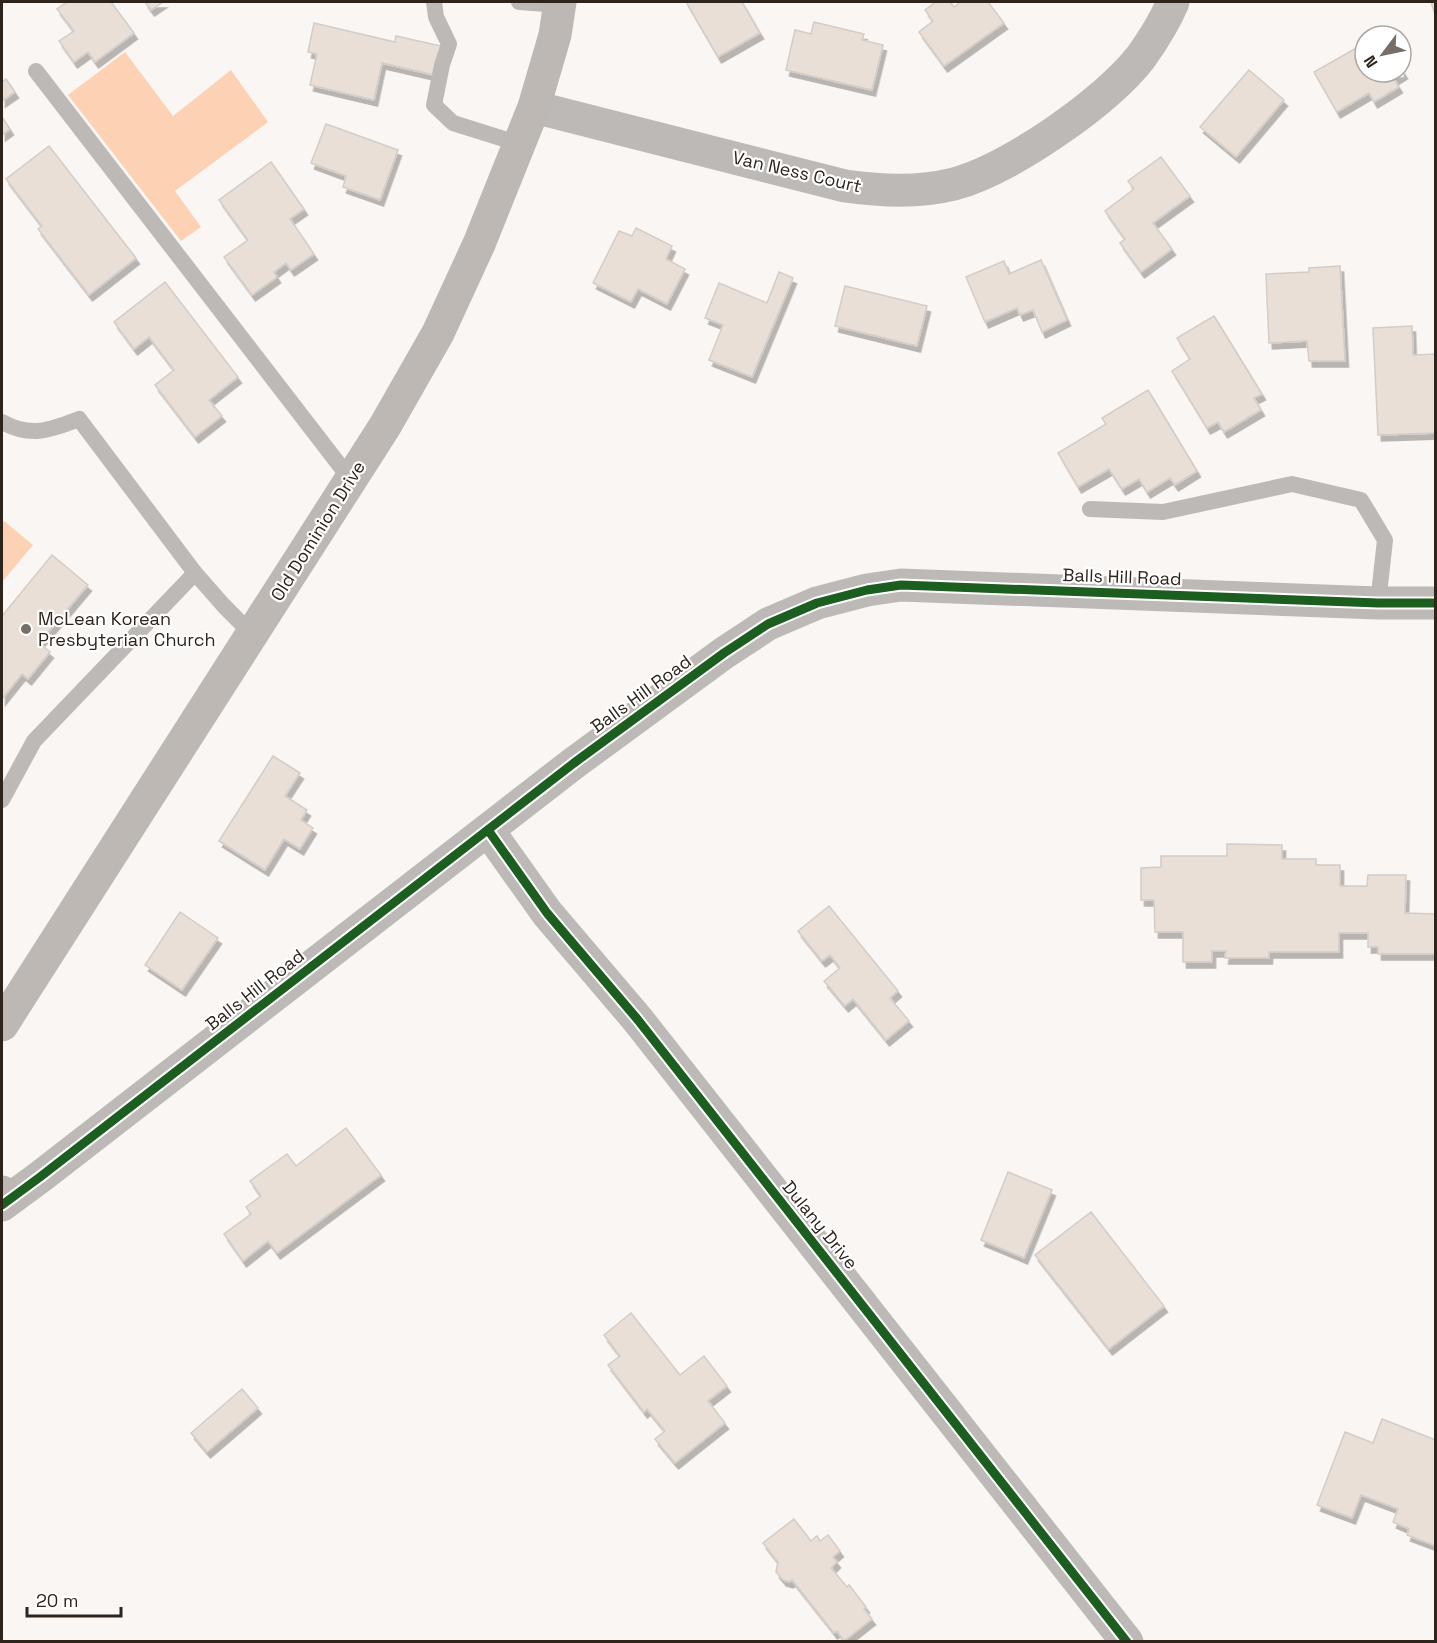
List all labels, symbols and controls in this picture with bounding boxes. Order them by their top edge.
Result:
north arrow [1353,24,1413,84]
text: N [1359,52,1382,72]
street label: Van Ness Court [730,146,864,198]
street label: Old Dominion Drive [265,456,370,605]
street label: Balls Hill Road [1062,563,1182,590]
place label: McLean Korean Presbyterian Church [38,607,216,651]
marker: McLean Korean Presbyterian Church [19,622,33,636]
street label: Balls Hill Road [586,649,696,738]
street label: Balls Hill Road [201,944,309,1035]
street label: Dulany Drive [778,1176,863,1274]
scale bar [27,1580,122,1618]
text: 20 m [36,1589,79,1612]

